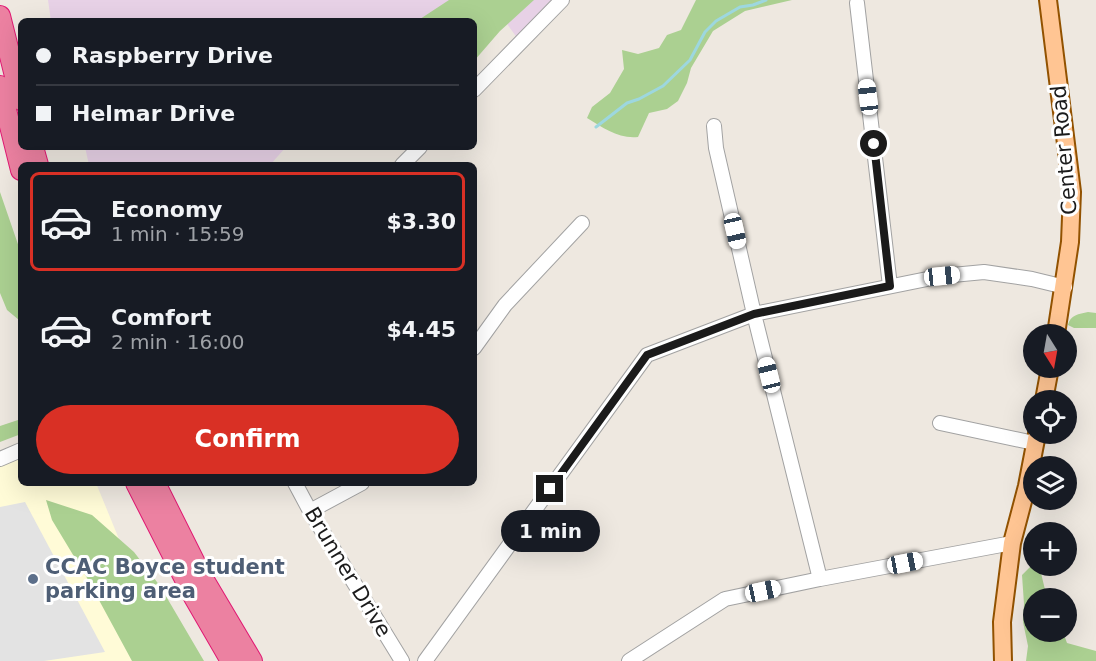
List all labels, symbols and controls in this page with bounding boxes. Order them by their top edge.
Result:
text: Raspberry Drive [72,43,273,68]
car [857,78,879,116]
street label: Center Road [1046,84,1082,216]
text: Helmar Drive [72,101,235,126]
route start [860,130,887,157]
icon: car [39,195,93,249]
text: Economy [111,197,222,222]
text: $3.30 [386,209,456,234]
car [722,211,748,251]
text: 1 min · 15:59 [111,222,245,246]
car [923,265,961,287]
icon: car [39,303,93,357]
text: Comfort [111,305,211,330]
text: $4.45 [386,317,456,342]
north arrow [1023,324,1077,378]
map controls [1023,324,1077,642]
text: 2 min · 16:00 [111,330,245,354]
car [756,355,782,395]
button: locate [1023,390,1077,444]
button: Confirm [36,405,459,474]
button: layers [1023,456,1077,510]
route end [536,475,563,502]
street label: Brunner Drive [300,503,396,641]
callout: 1 min [500,510,600,552]
text: 1 min [519,519,582,543]
button: + [1023,522,1077,576]
car [886,551,924,575]
place label: CCAC Boyce student parking area [45,555,285,603]
marker: CCAC Boyce student parking area [26,572,40,586]
car [744,578,782,604]
button: − [1023,588,1077,642]

